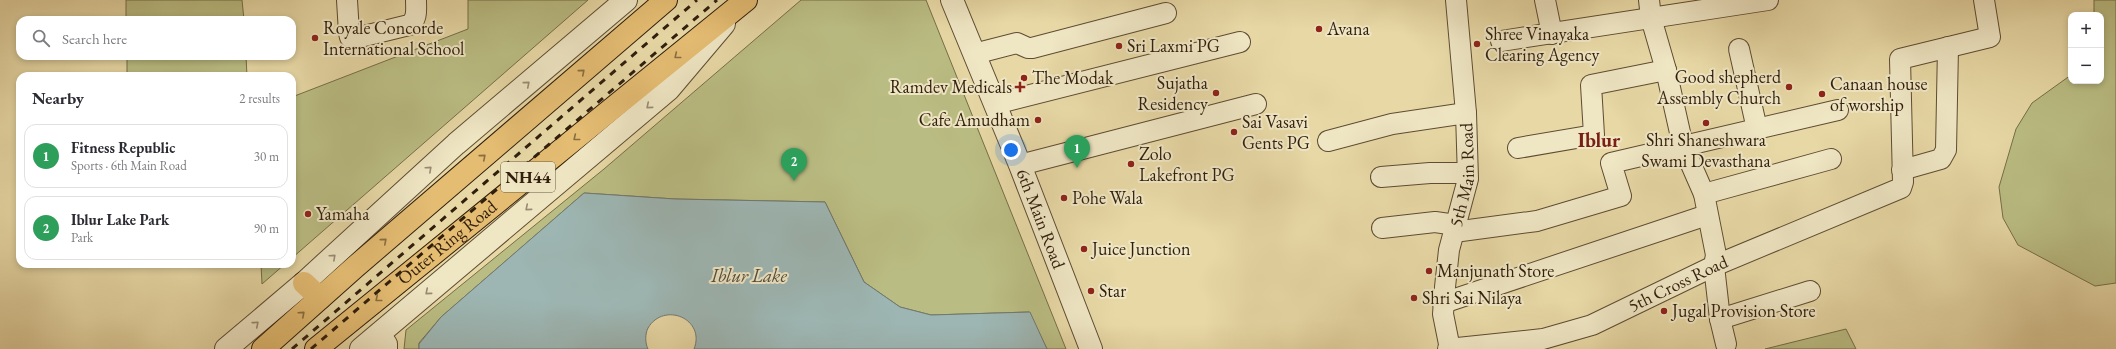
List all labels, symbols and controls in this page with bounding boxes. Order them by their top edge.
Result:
map controls [2068,12,2104,84]
button: + [2068,12,2104,48]
search box [16,16,296,60]
place label: Royale Concorde International School [323,16,464,60]
place label: Avana [1326,17,1370,40]
place label: Shree Vinayaka Clearing Agency [1485,22,1599,66]
marker: Avana [1314,24,1324,34]
icon: search [30,27,52,49]
text: Search here [62,29,127,48]
marker: Royale Concorde International School [310,33,320,43]
place label: Sri Laxmi PG [1127,34,1220,57]
marker: Shree Vinayaka Clearing Agency [1472,39,1482,49]
marker: Sri Laxmi PG [1114,41,1124,51]
button: − [2068,48,2104,84]
one-way arrow [675,51,682,58]
place label: Good shepherd Assembly Church [1656,65,1782,109]
place label: The Modak [1032,66,1114,89]
one-way arrow [577,70,584,77]
place label: Sujatha Residency [1137,71,1209,115]
place label: Canaan house of worship [1830,72,1927,116]
marker: The Modak [1019,73,1029,83]
place label: Ramdev Medicals [890,75,1012,98]
one-way arrow [522,81,530,88]
marker: Ramdev Medicals [1015,82,1025,92]
marker: Good shepherd Assembly Church [1784,82,1794,92]
text: Nearby [32,87,84,109]
marker: Sujatha Residency [1211,88,1221,98]
marker: Canaan house of worship [1817,89,1827,99]
text: 2 results [239,90,280,107]
one-way arrow [646,102,654,109]
place label: Cafe Amudham [919,108,1030,131]
place label: Sai Vasavi Gents PG [1242,110,1310,154]
marker: Cafe Amudham [1033,115,1043,125]
marker: Shri Shaneshwara Swami Devasthana [1701,118,1711,128]
street label: 5th Main Road [1444,122,1479,229]
marker: Sai Vasavi Gents PG [1229,127,1239,137]
district label: Iblur [1578,127,1621,153]
place label: Shri Shaneshwara Swami Devasthana [1641,128,1772,172]
one-way arrow [574,133,581,140]
pin: 1 [1064,135,1090,168]
text: Fitness Republic [71,138,175,157]
your location [1001,140,1021,160]
place label: Zolo Lakefront PG [1139,142,1235,186]
text: 1 [43,148,49,165]
text: 30 m [254,148,279,165]
pin: 2 [781,148,807,181]
one-way arrow [478,154,486,161]
text: Sports · 6th Main Road [71,157,187,174]
marker: Zolo Lakefront PG [1126,159,1136,169]
road number: NH44 [501,162,555,192]
street label: 6th Main Road [1011,165,1071,273]
one-way arrow [424,167,431,174]
place label: Pohe Wala [1072,186,1144,209]
marker: Pohe Wala [1059,193,1069,203]
street label: Outer Ring Road [392,194,502,289]
place label: Yamaha [316,202,370,225]
one-way arrow [525,204,533,211]
marker: Yamaha [303,209,313,219]
text: Iblur Lake Park [71,210,169,229]
text: 2 [43,220,49,237]
text: 90 m [254,220,279,237]
text: Park [71,229,93,246]
place label: Juice Junction [1090,237,1191,260]
one-way arrow [380,239,387,246]
marker: Juice Junction [1079,244,1089,254]
street label: 5th Cross Road [1624,249,1732,317]
one-way arrow [328,254,335,261]
place label: Manjunath Store [1437,259,1554,282]
water label: Iblur Lake [710,263,788,288]
marker: Manjunath Store [1424,266,1434,276]
place label: Star [1099,279,1126,302]
marker: Star [1086,286,1096,296]
place label: Shri Sai Nilaya [1422,286,1523,309]
one-way arrow [426,287,433,294]
marker: Shri Sai Nilaya [1409,293,1419,303]
one-way arrow [375,294,382,301]
place label: Jugal Provision Store [1670,299,1816,322]
marker: Jugal Provision Store [1659,306,1669,316]
one-way arrow [297,312,305,319]
one-way arrow [251,321,259,328]

